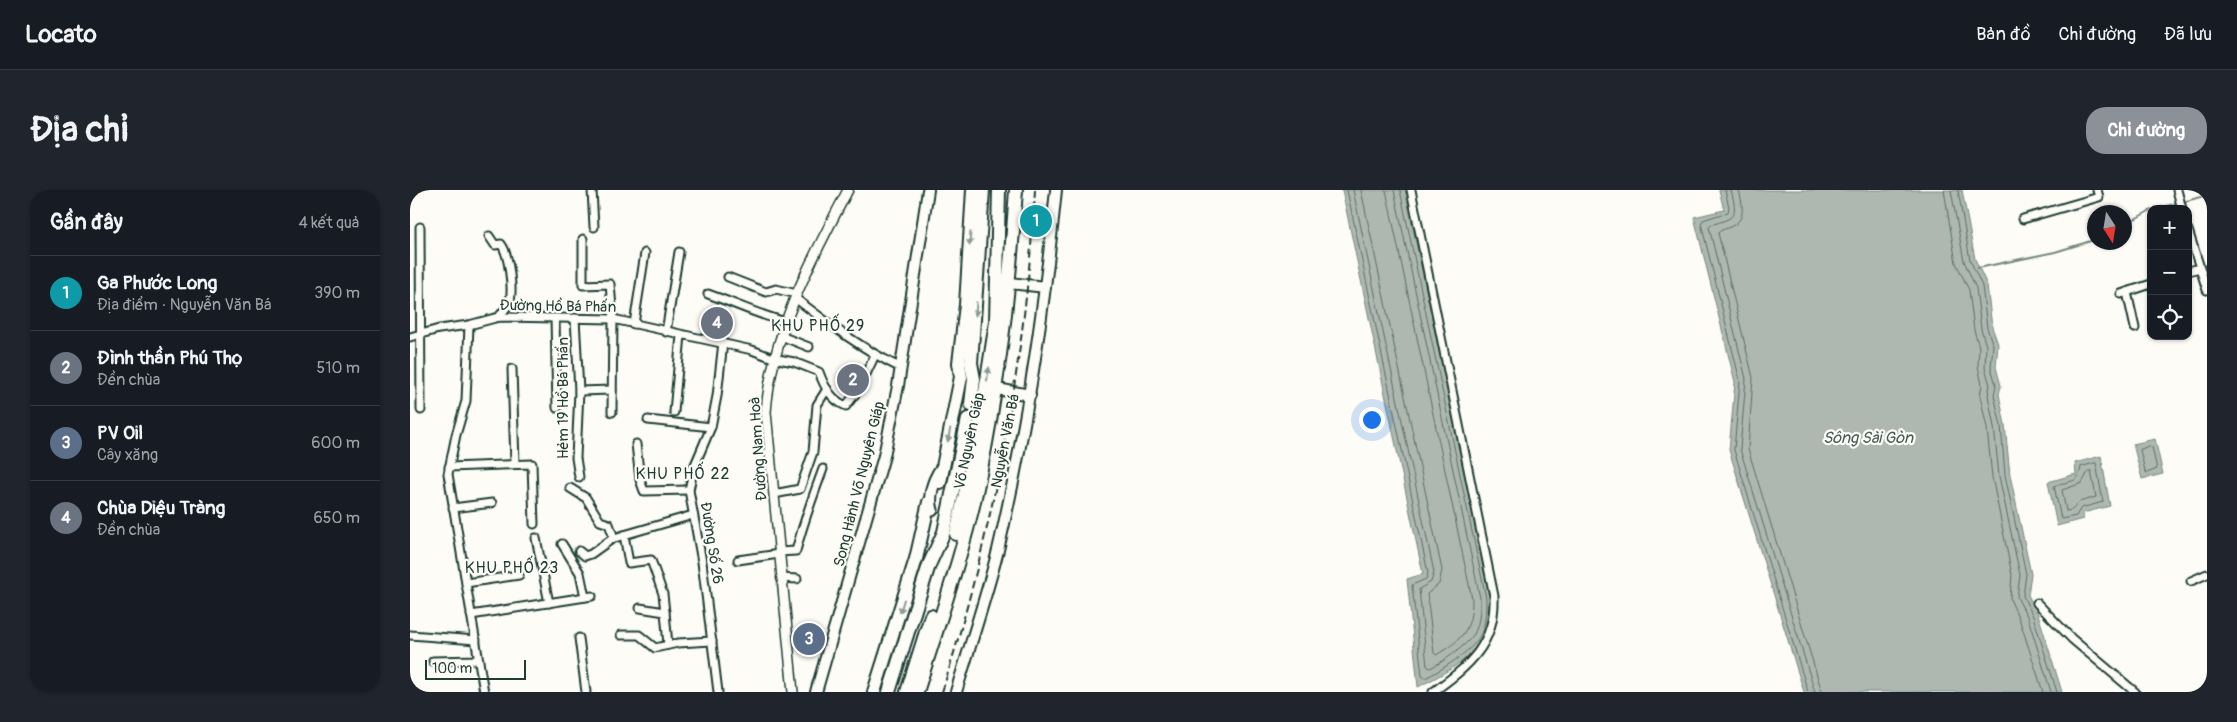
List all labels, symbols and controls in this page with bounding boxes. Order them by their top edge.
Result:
text: Locato [25,20,97,49]
text: Bản đồ [1976,23,2031,46]
text: Chỉ đường [2059,23,2136,46]
text: Đã lưu [2164,23,2212,46]
button: Chỉ đường [2086,107,2207,154]
text: Địa chỉ [30,108,129,152]
pin: 1 [1020,202,1052,240]
north arrow [2087,205,2132,250]
map controls [2147,205,2192,340]
button: + [2147,205,2192,250]
text: Gần đây [50,209,123,236]
text: 4 kết quả [298,213,360,233]
one-way arrow [966,231,974,247]
button: − [2147,250,2192,295]
text: Ga Phước Long [97,271,217,295]
text: 1 [63,283,69,303]
text: 390 m [314,283,360,303]
text: Địa điểm · Nguyễn Văn Bá [97,295,271,315]
button: locate [2147,295,2192,340]
street label: Đường Hồ Bá Phấn [499,296,617,317]
one-way arrow [972,301,980,317]
pin: 4 [701,304,733,342]
district label: KHU PHỐ 29 [771,313,865,336]
street label: Hẻm 19 Hồ Bá Phấn [554,337,573,459]
text: Đình thần Phú Thọ [97,346,243,370]
text: 2 [62,358,70,378]
text: 510 m [316,358,360,378]
pin: 2 [837,361,869,399]
one-way arrow [984,366,992,382]
text: Đền chùa [97,370,160,390]
street label: Võ Nguyên Giáp [950,391,989,491]
street label: Nguyễn Văn Bá [987,393,1024,490]
street label: Đường Nam Hoà [745,396,772,501]
street label: Song Hành Võ Nguyên Giáp [830,400,889,569]
your location [1359,407,1385,433]
text: PV Oil [97,421,143,445]
one-way arrow [945,427,953,443]
water label: Sông Sài Gòn [1823,428,1914,448]
text: 3 [62,433,70,453]
text: 600 m [311,433,360,453]
text: Cây xăng [97,445,158,465]
district label: KHU PHỐ 22 [636,461,730,484]
text: Chùa Diệu Tràng [97,496,225,520]
street label: Đường Số 26 [696,501,727,586]
text: 4 [61,508,71,528]
text: 650 m [313,508,360,528]
text: Đền chùa [97,520,160,540]
district label: KHU PHỐ 23 [465,555,559,578]
one-way arrow [897,599,905,614]
pin: 3 [793,620,825,658]
scale bar [425,657,526,680]
text: 100 m [432,660,472,677]

